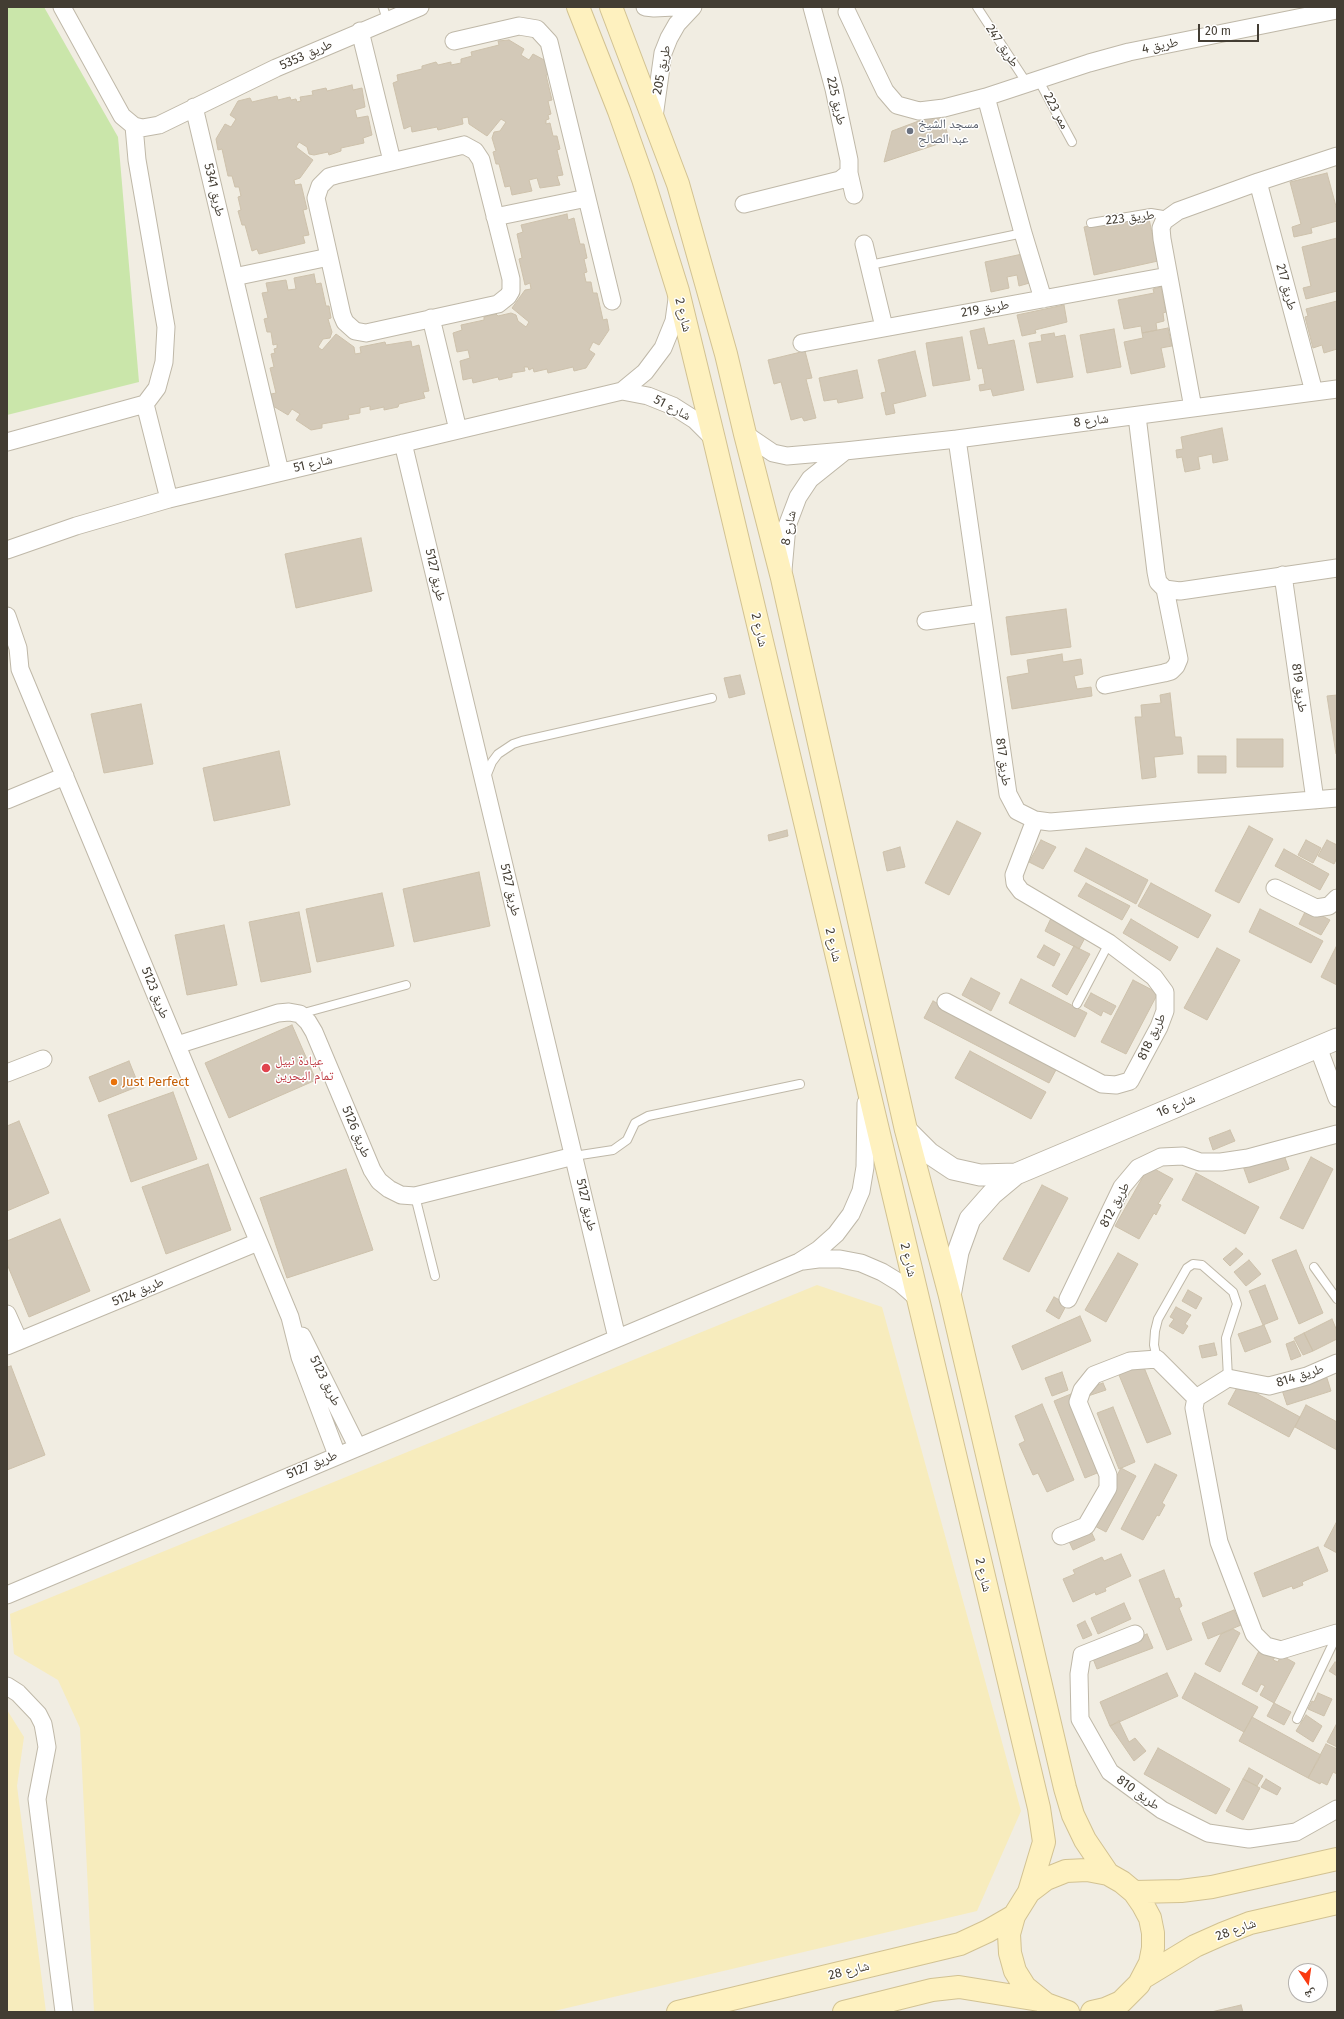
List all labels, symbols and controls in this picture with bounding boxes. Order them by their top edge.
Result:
scale bar [1200,16,1261,42]
street label: طريق 247 [982,22,1022,70]
text: 20 m [1205,24,1231,38]
street label: طريق 4 [1140,35,1180,57]
street label: طريق 5353 [277,37,335,73]
street label: طريق 205 [650,44,674,96]
street label: طريق 225 [823,75,849,127]
street label: ممر 223 [1040,90,1072,132]
place label: مسجد الشيخ عبد الصالح [918,116,979,147]
marker: مسجد الشيخ عبد الصالح [905,126,915,136]
street label: طريق 5341 [200,162,228,218]
street label: طريق 223 [1105,207,1155,229]
street label: طريق 217 [1272,262,1300,312]
street label: شارع 2 [671,296,695,334]
street label: طريق 219 [960,297,1010,321]
street label: شارع 51 [651,392,693,424]
street label: شارع 8 [1073,411,1109,431]
street label: شارع 51 [292,452,334,476]
street label: شارع 8 [778,509,800,547]
street label: طريق 5127 [421,547,449,603]
street label: شارع 2 [748,611,770,649]
street label: طريق 819 [1288,662,1310,714]
street label: طريق 817 [992,737,1014,787]
street label: طريق 5127 [496,862,524,918]
street label: شارع 2 [822,926,844,964]
street label: طريق 5123 [138,965,172,1021]
street label: طريق 818 [1134,1011,1170,1063]
place label: عيادة نبيل تمام البحرين [275,1053,334,1084]
marker: عيادة نبيل تمام البحرين [260,1062,272,1074]
place label: Just Perfect [122,1074,189,1090]
marker: Just Perfect [109,1077,119,1087]
street label: شارع 16 [1154,1091,1198,1121]
street label: طريق 5126 [338,1104,374,1160]
street label: طريق 5127 [572,1177,600,1233]
street label: طريق 812 [1097,1180,1133,1230]
street label: شارع 2 [897,1241,919,1279]
street label: طريق 5124 [110,1274,166,1310]
street label: طريق 5123 [306,1353,344,1409]
street label: طريق 814 [1274,1361,1326,1391]
street label: طريق 5127 [284,1447,340,1483]
street label: شارع 2 [972,1556,994,1594]
street label: طريق 810 [1113,1772,1163,1814]
street label: شارع 28 [1214,1916,1258,1944]
street label: شارع 28 [827,1958,871,1984]
north arrow [1288,1963,1328,2003]
text: ش [1303,1987,1318,2002]

